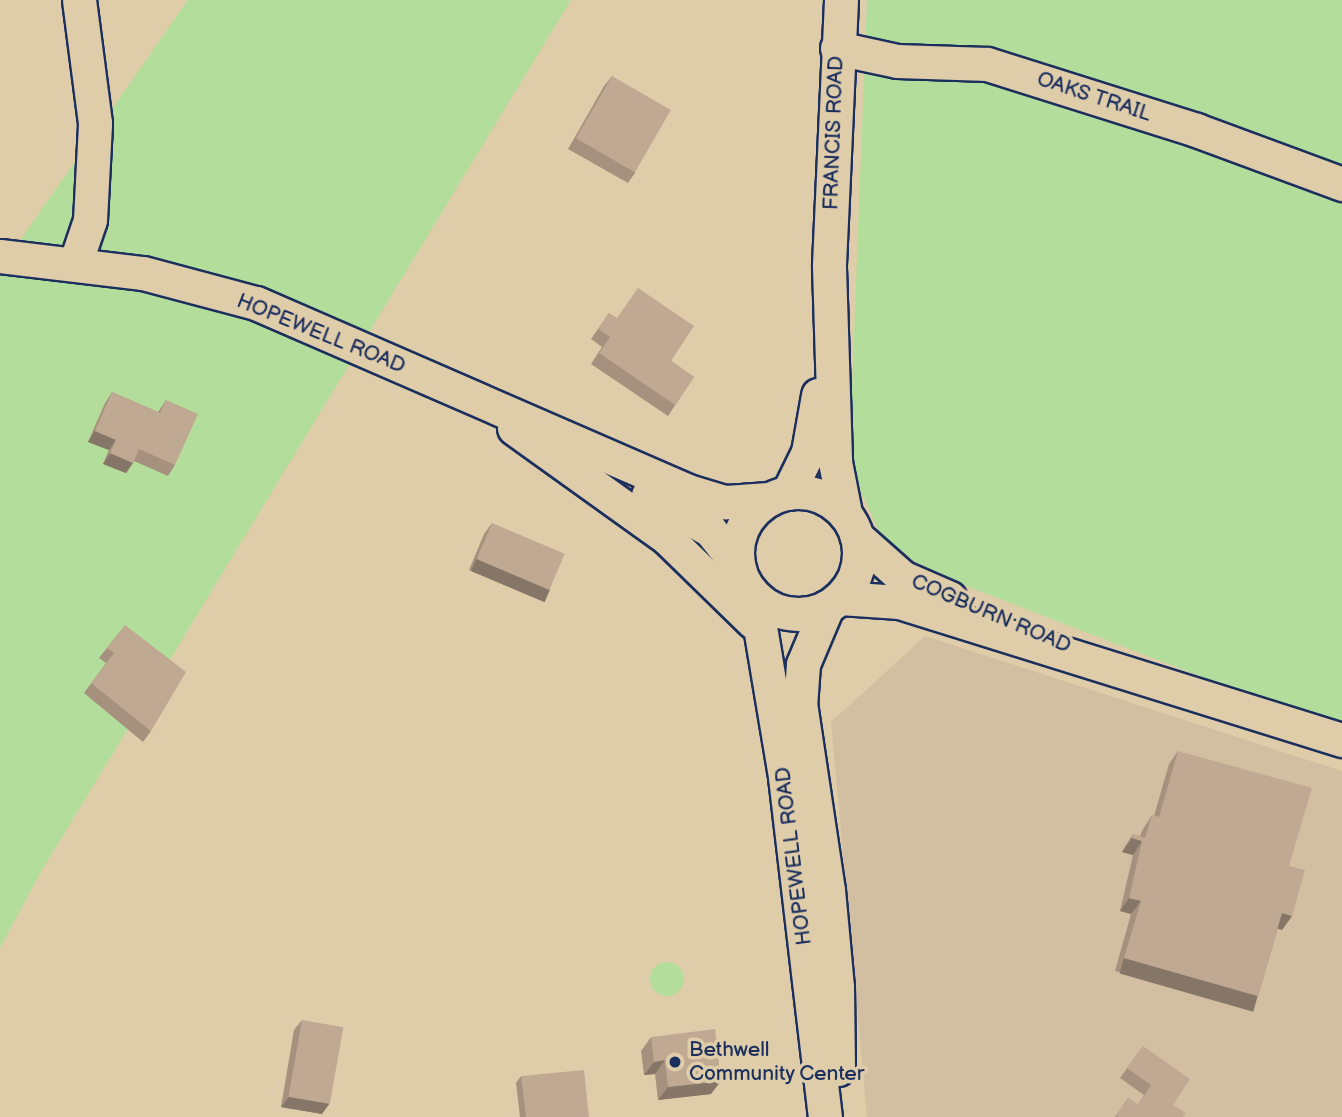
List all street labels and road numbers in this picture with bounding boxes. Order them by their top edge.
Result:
street label: FRANCIS ROAD [819,55,849,211]
street label: OAKS TRAIL [1033,67,1155,127]
street label: HOPEWELL ROAD [233,289,409,379]
street label: COGBURN ROAD [907,569,1075,659]
street label: HOPEWELL ROAD [771,765,817,947]

